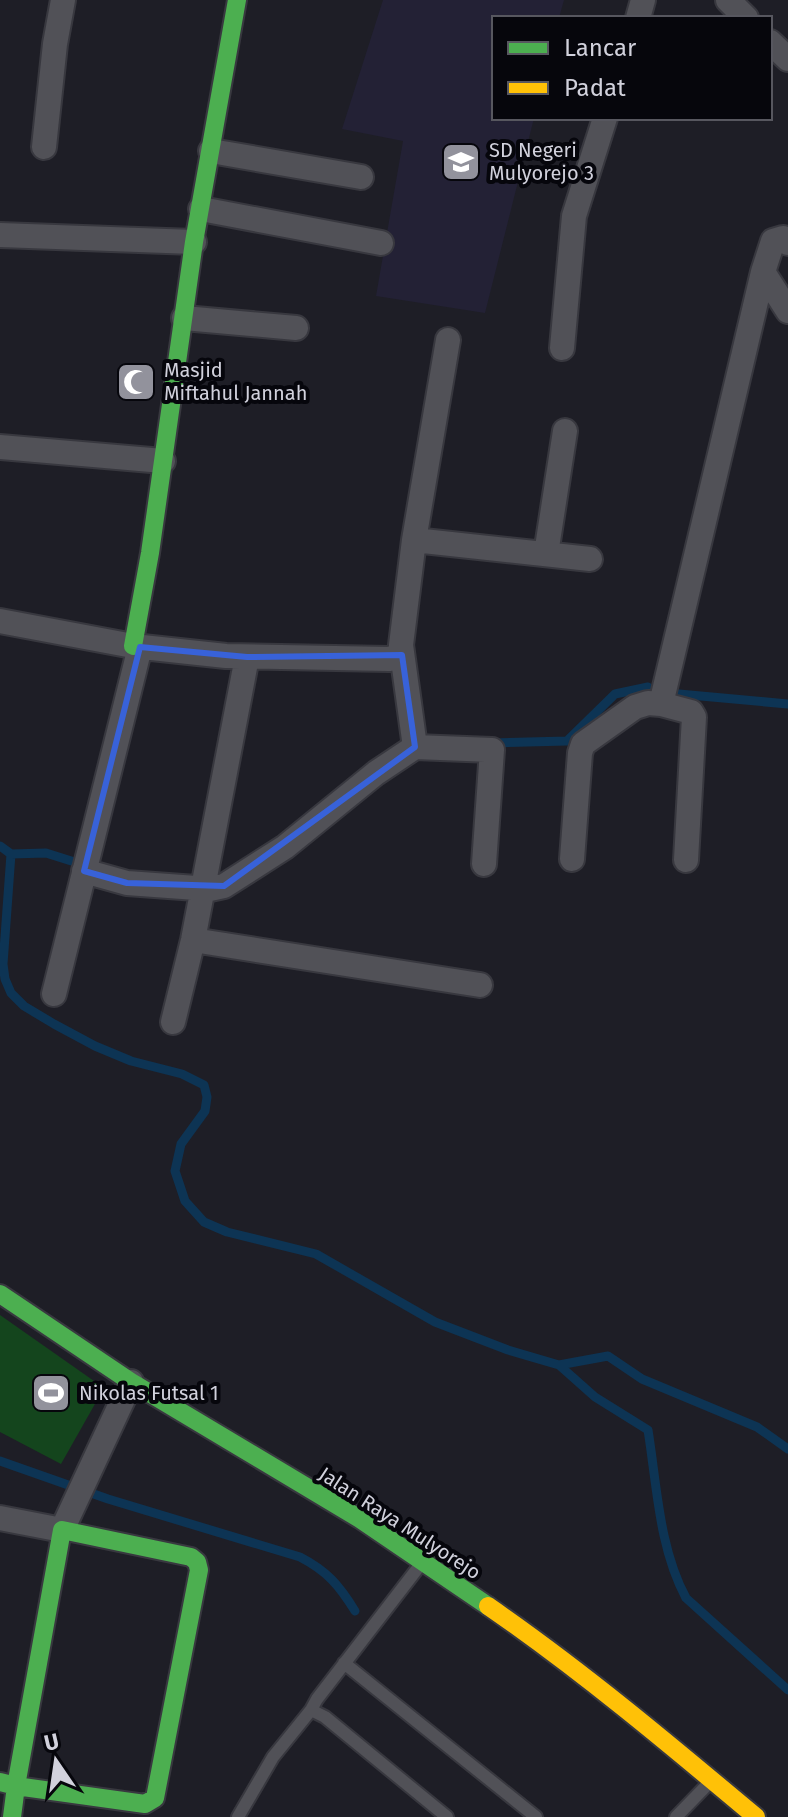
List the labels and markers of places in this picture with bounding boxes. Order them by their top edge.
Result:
place label: SD Negeri Mulyorejo 3 [489,138,594,185]
school or university icon: SD Negeri Mulyorejo 3 [440,141,482,183]
place label: Masjid Miftahul Jannah [164,358,307,405]
mosque icon: Masjid Miftahul Jannah [115,361,157,403]
sports icon: Nikolas Futsal 1 [30,1372,72,1414]
place label: Nikolas Futsal 1 [79,1381,219,1405]

